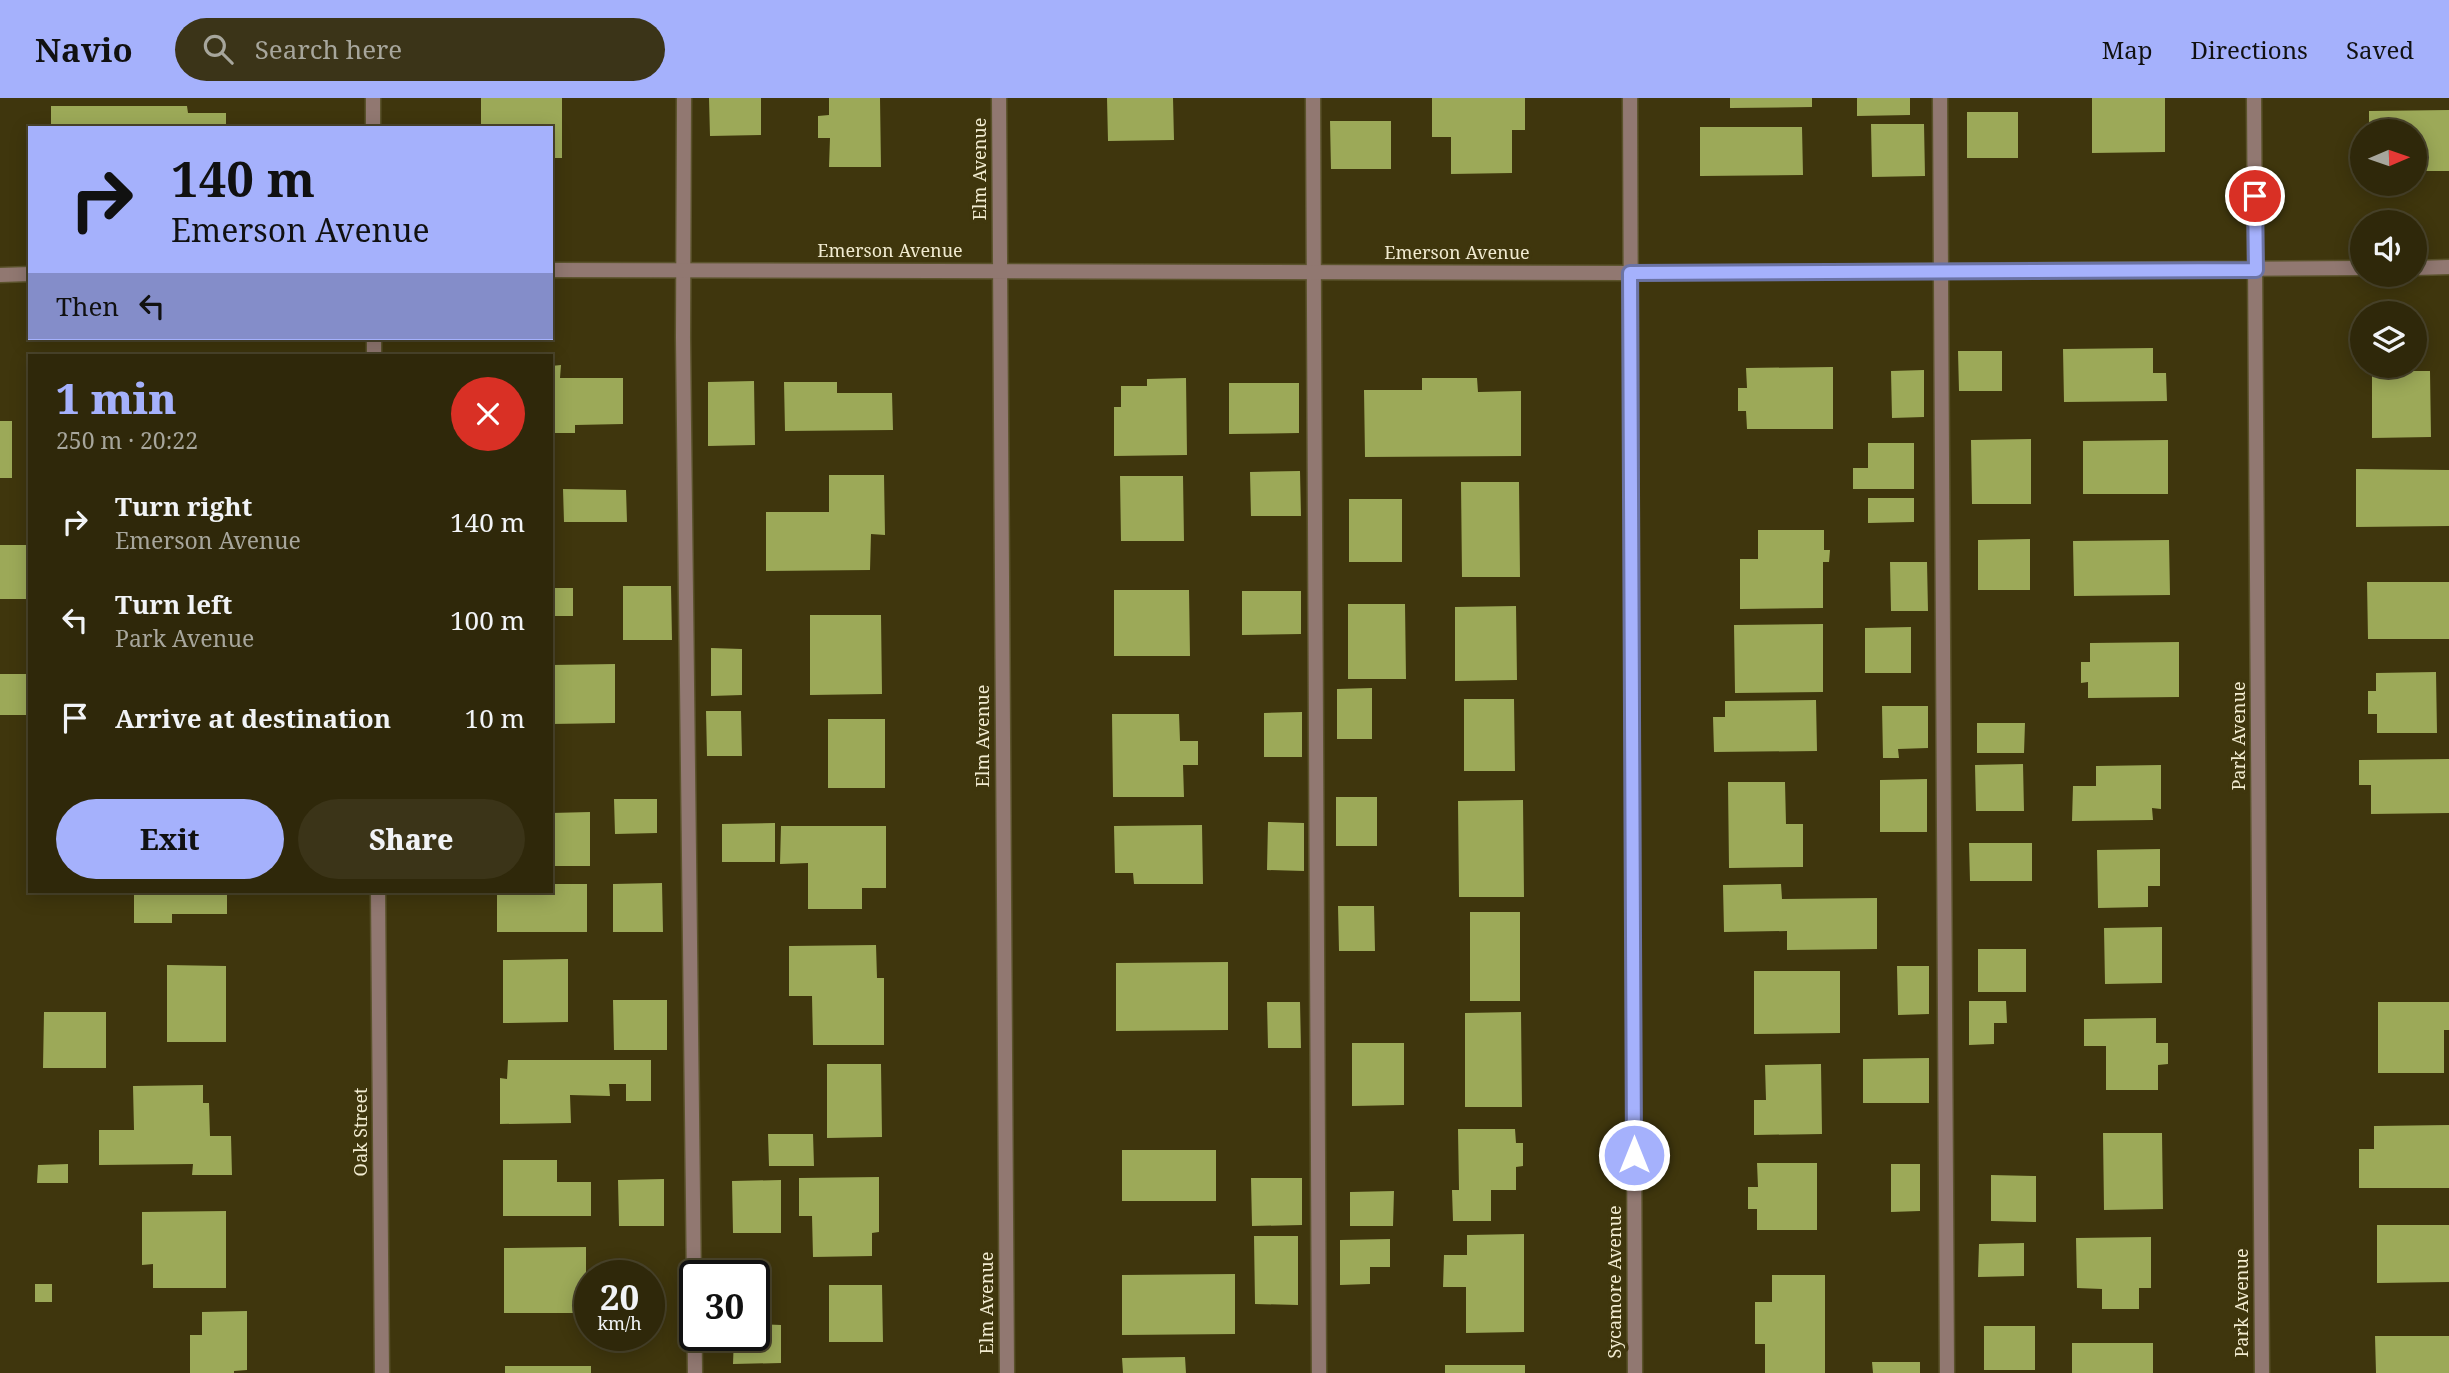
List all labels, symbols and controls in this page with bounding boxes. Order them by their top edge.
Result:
search box [175,18,665,81]
text: Navio [35,27,133,72]
icon: search [199,30,237,68]
text: Search here [255,31,402,67]
text: Map [2102,33,2153,66]
text: Directions [2191,33,2308,66]
text: Saved [2346,33,2414,66]
street label: Elm Avenue [967,118,991,220]
north arrow [2350,119,2427,196]
map controls [2350,119,2427,378]
text: 140 m [171,145,315,211]
icon: right [56,154,147,245]
pin [2225,166,2285,226]
icon: arrive [2236,177,2274,215]
text: Emerson Avenue [171,208,430,251]
button: sound [2350,210,2427,287]
street label: Emerson Avenue [817,238,963,262]
street label: Emerson Avenue [1384,240,1530,264]
icon: left [133,287,171,325]
text: Then [56,288,119,324]
button: layers [2350,301,2427,378]
text: 1 min [56,369,177,426]
button: close [451,377,525,451]
text: 250 m · 20:22 [56,424,198,456]
text: Turn right [115,488,252,524]
icon: right [56,503,94,541]
text: 140 m [450,504,525,540]
text: Emerson Avenue [115,524,301,556]
text: Turn left [115,586,232,622]
icon: left [56,601,94,639]
text: 100 m [450,602,525,638]
text: Park Avenue [115,622,254,654]
street label: Park Avenue [2226,681,2250,791]
street label: Elm Avenue [970,685,994,787]
icon: arrive [56,699,94,737]
text: Arrive at destination [115,700,391,736]
text: 10 m [465,700,525,736]
button: Exit [56,799,284,879]
button: Share [298,799,525,879]
street label: Oak Street [348,1088,372,1176]
position arrow [1597,1118,1671,1192]
street label: Sycamore Avenue [1602,1205,1626,1359]
street label: Park Avenue [2229,1248,2253,1358]
street label: Elm Avenue [974,1252,998,1354]
speed limit sign: 30 [679,1260,770,1351]
text: 20 [600,1273,639,1320]
text: km/h [597,1311,642,1335]

